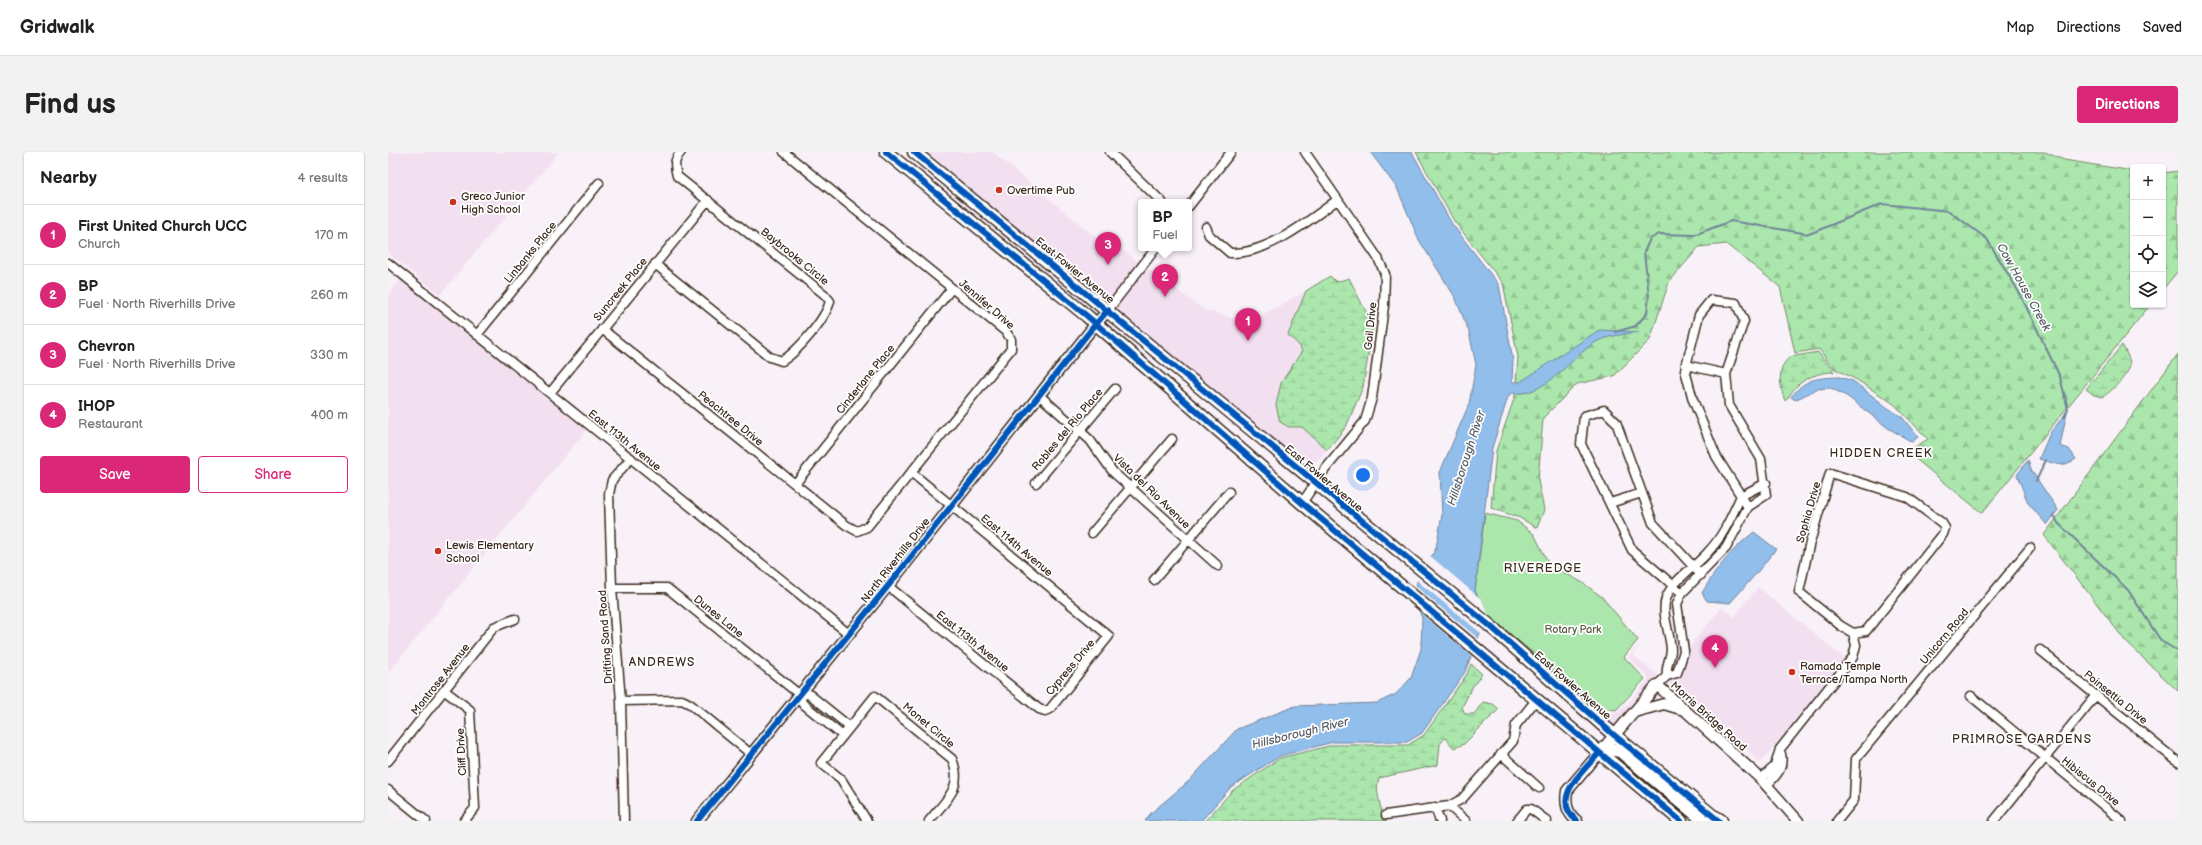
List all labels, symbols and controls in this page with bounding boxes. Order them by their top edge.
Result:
text: Gridwalk [20,16,95,39]
text: Map [2006,19,2034,36]
text: Directions [2056,19,2121,36]
text: Saved [2143,19,2182,36]
button: Directions [2077,86,2178,123]
text: Find us [24,88,116,121]
map controls [2130,164,2166,308]
button: + [2130,164,2166,200]
text: Nearby [40,168,97,188]
text: 4 results [298,170,348,186]
place label: Overtime Pub [1007,184,1075,197]
marker: Overtime Pub [994,185,1004,195]
place label: Greco Junior High School [461,190,526,216]
marker: Greco Junior High School [448,197,458,207]
popup [1138,199,1192,251]
button: − [2130,200,2166,236]
text: BP [1152,208,1172,227]
text: First United Church UCC [78,217,247,236]
street label: Linbanks Place [502,219,560,286]
street label: Baybrooks Circle [758,225,832,288]
text: 1 [50,227,56,243]
text: 170 m [315,227,348,243]
text: Fuel [1152,227,1178,243]
pin: 3 [1095,232,1121,265]
street label: East Fowler Avenue [1033,235,1117,307]
text: Church [78,236,120,252]
button: locate [2130,236,2166,272]
water label: Cow House Creek [1993,241,2054,335]
street label: Suncreek Place [591,255,650,324]
pin: 2 [1152,264,1178,297]
button: layers [2130,272,2166,308]
text: BP [78,277,98,296]
street label: Jennifer Drive [956,277,1017,332]
text: 2 [49,287,57,303]
text: 260 m [310,287,348,303]
text: Fuel · North Riverhills Drive [78,296,236,312]
street label: Gail Drive [1362,301,1380,351]
pin: 1 [1235,308,1261,341]
text: Chevron [78,337,135,356]
street label: Cinderlane Place [833,342,898,417]
text: 3 [49,347,57,363]
text: 330 m [310,347,348,363]
text: Fuel · North Riverhills Drive [78,356,236,372]
street label: Robles del Rio Place [1029,385,1106,473]
street label: Peachtree Drive [695,388,766,449]
text: IHOP [78,397,115,416]
text: 4 [49,407,57,423]
text: 400 m [311,407,348,423]
street label: East 113th Avenue [586,407,664,474]
water label: Hillsborough River [1444,407,1489,508]
text: Restaurant [78,416,143,432]
street label: East Fowler Avenue [1282,442,1366,515]
district label: HIDDEN CREEK [1830,446,1932,461]
street label: Vista del Rio Avenue [1111,451,1193,532]
button: Save [40,456,190,493]
button: Share [198,456,348,493]
your location [1353,465,1373,485]
street label: Sophia Drive [1794,480,1824,544]
street label: East 114th Avenue [978,512,1056,580]
street label: North Riverhills Drive [858,515,933,606]
place label: Lewis Elementary School [446,539,534,565]
marker: Lewis Elementary School [433,546,443,556]
district label: RIVEREDGE [1504,561,1582,576]
street label: Drifting Sand Road [596,590,615,684]
street label: Dunes Lane [691,592,747,641]
street label: Unicorn Road [1917,606,1971,667]
street label: East 113th Avenue [934,608,1012,675]
park label: Rotary Park [1544,623,1602,636]
pin: 4 [1702,635,1728,668]
street label: Cypress Drive [1043,636,1098,698]
street label: Montrose Avenue [408,641,473,718]
street label: East Fowler Avenue [1531,648,1614,723]
district label: ANDREWS [629,655,695,670]
place label: Ramada Temple Terrace/Tampa North [1800,660,1908,686]
marker: Ramada Temple Terrace/Tampa North [1787,667,1797,677]
street label: Poinsettia Drive [2081,668,2150,727]
street label: Morris Bridge Road [1668,679,1749,754]
street label: Monet Circle [900,700,958,751]
water label: Hillsborough River [1250,714,1352,753]
street label: Cliff Drive [454,727,469,776]
district label: PRIMROSE GARDENS [1952,732,2092,747]
street label: Hibiscus Drive [2059,754,2123,809]

